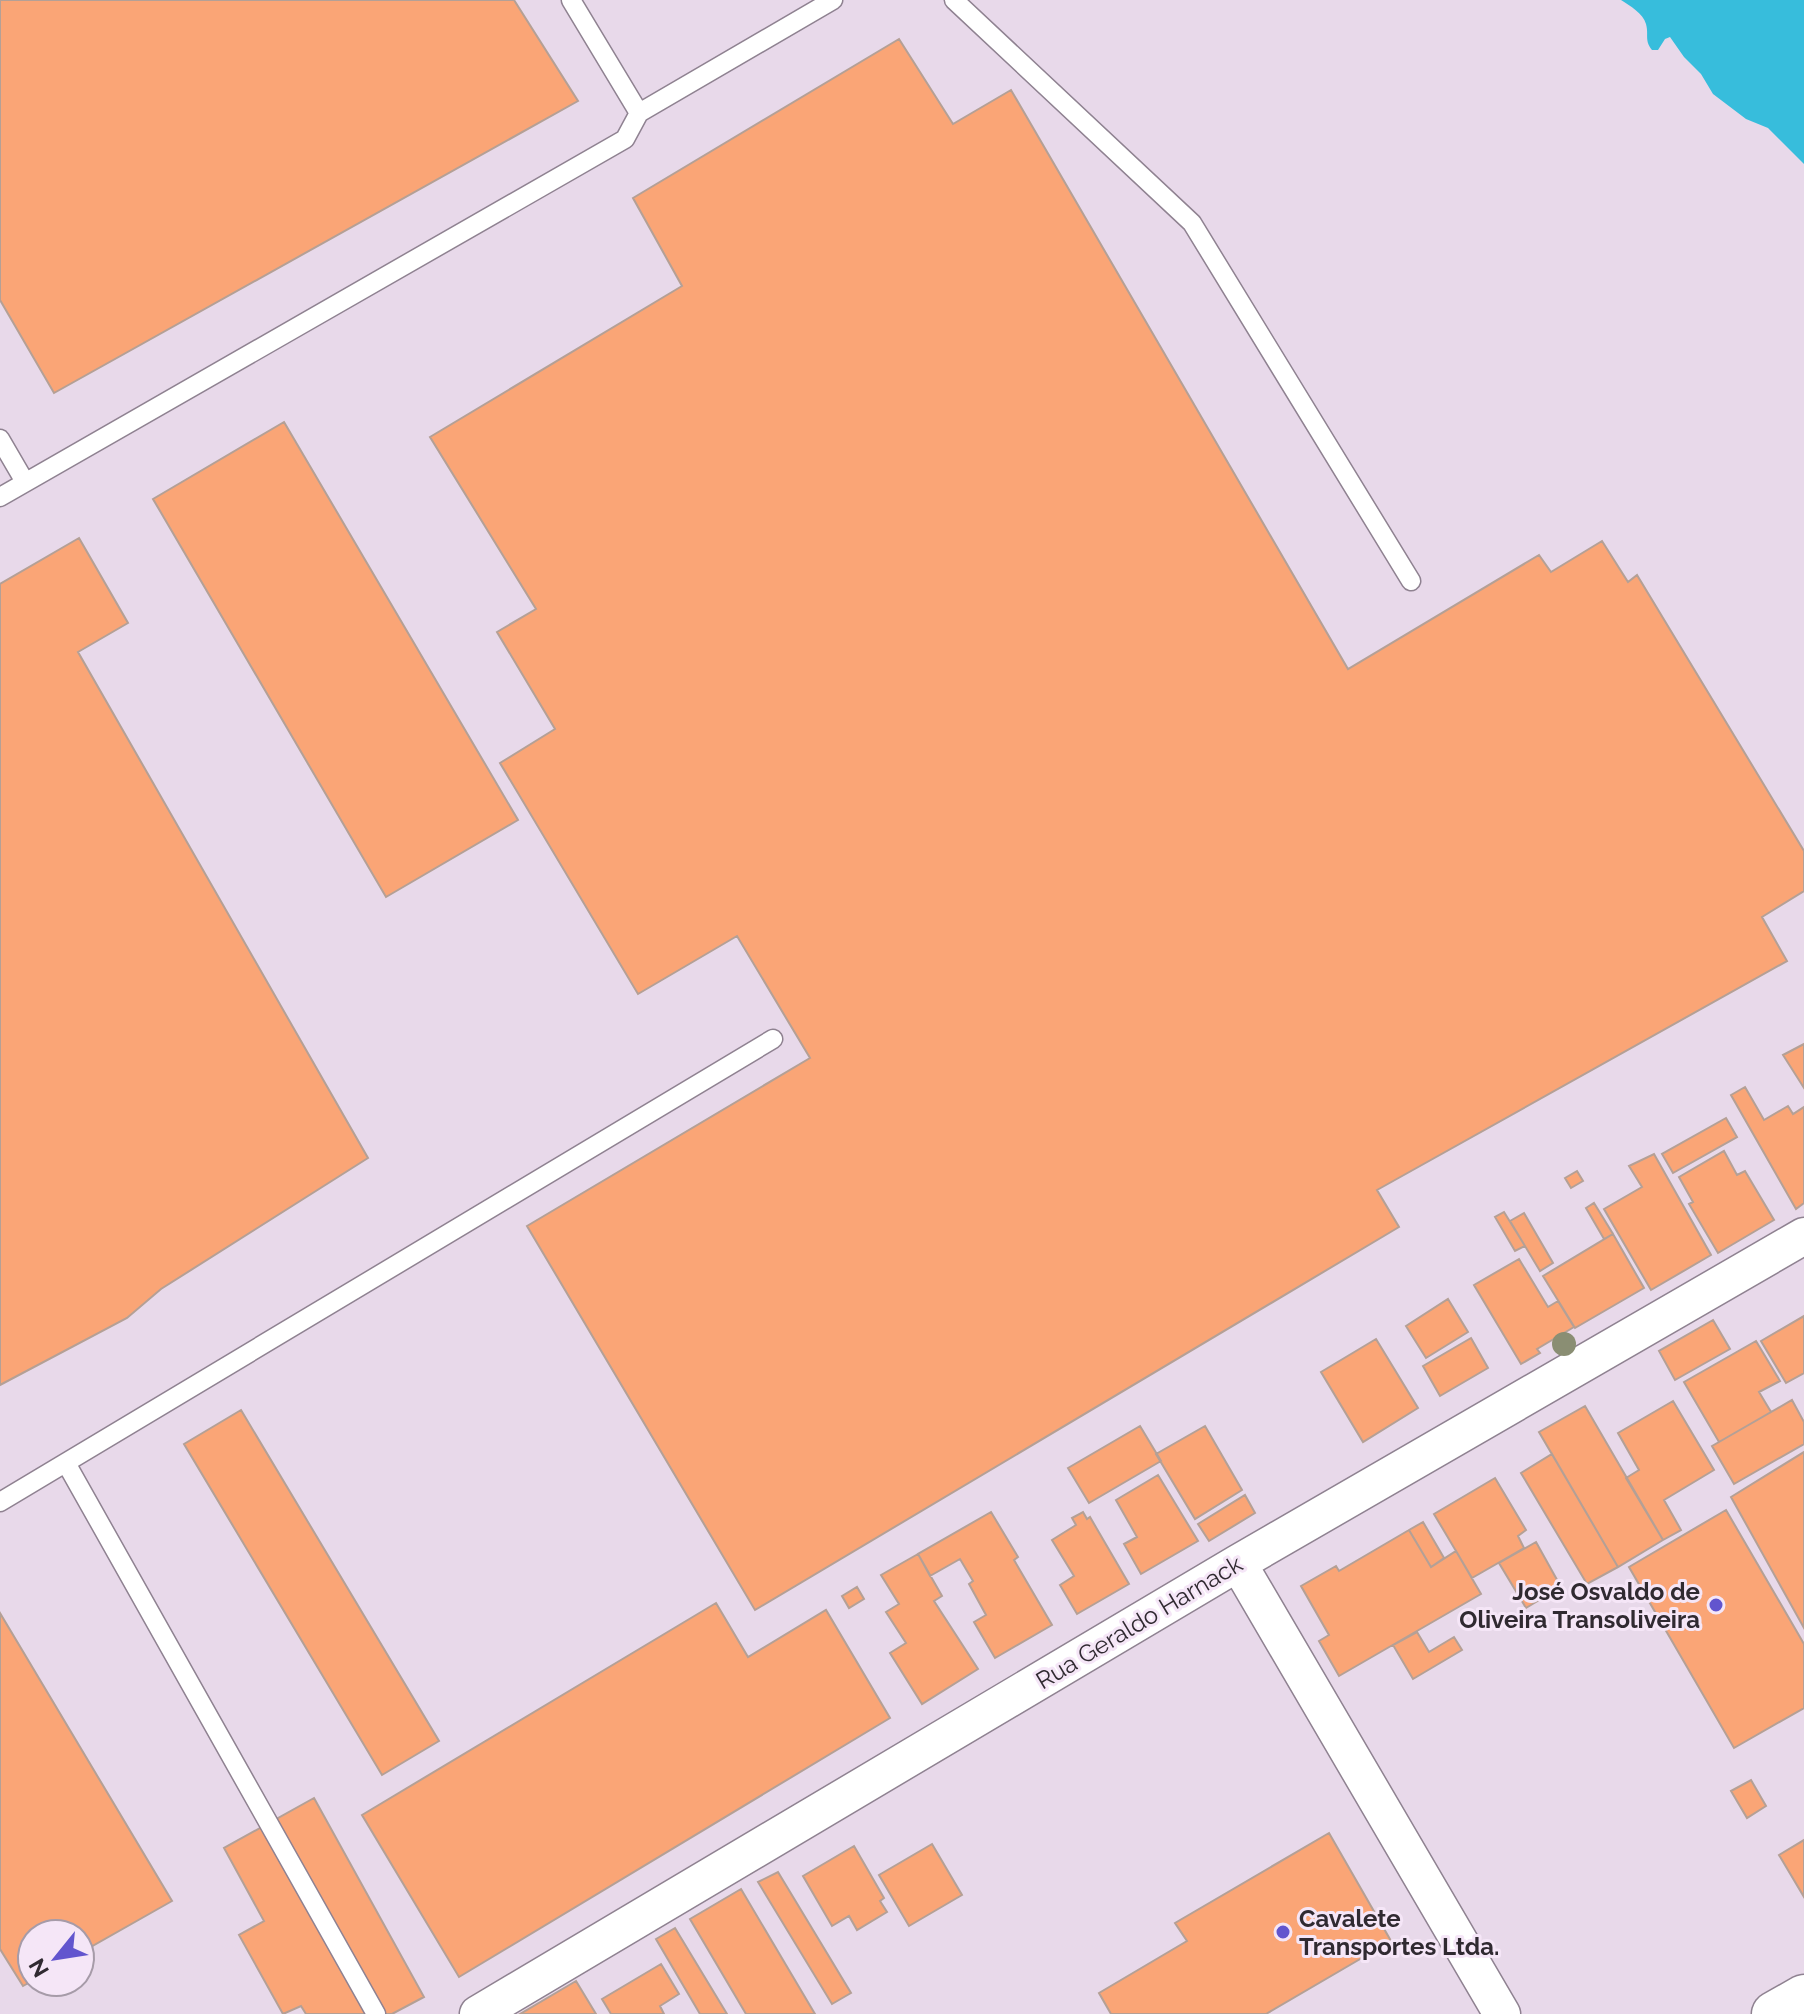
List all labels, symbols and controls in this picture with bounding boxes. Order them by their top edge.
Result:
street label: Rua Geraldo Harnack [1031,1549,1248,1695]
place label: José Osvaldo de Oliveira Transoliveira [1459,1577,1700,1634]
marker: José Osvaldo de Oliveira Transoliveira [1707,1596,1725,1614]
place label: Cavalete Transportes Ltda. [1299,1904,1500,1961]
north arrow [16,1918,96,1998]
marker: Cavalete Transportes Ltda. [1274,1923,1292,1941]
text: N [23,1954,54,1982]

